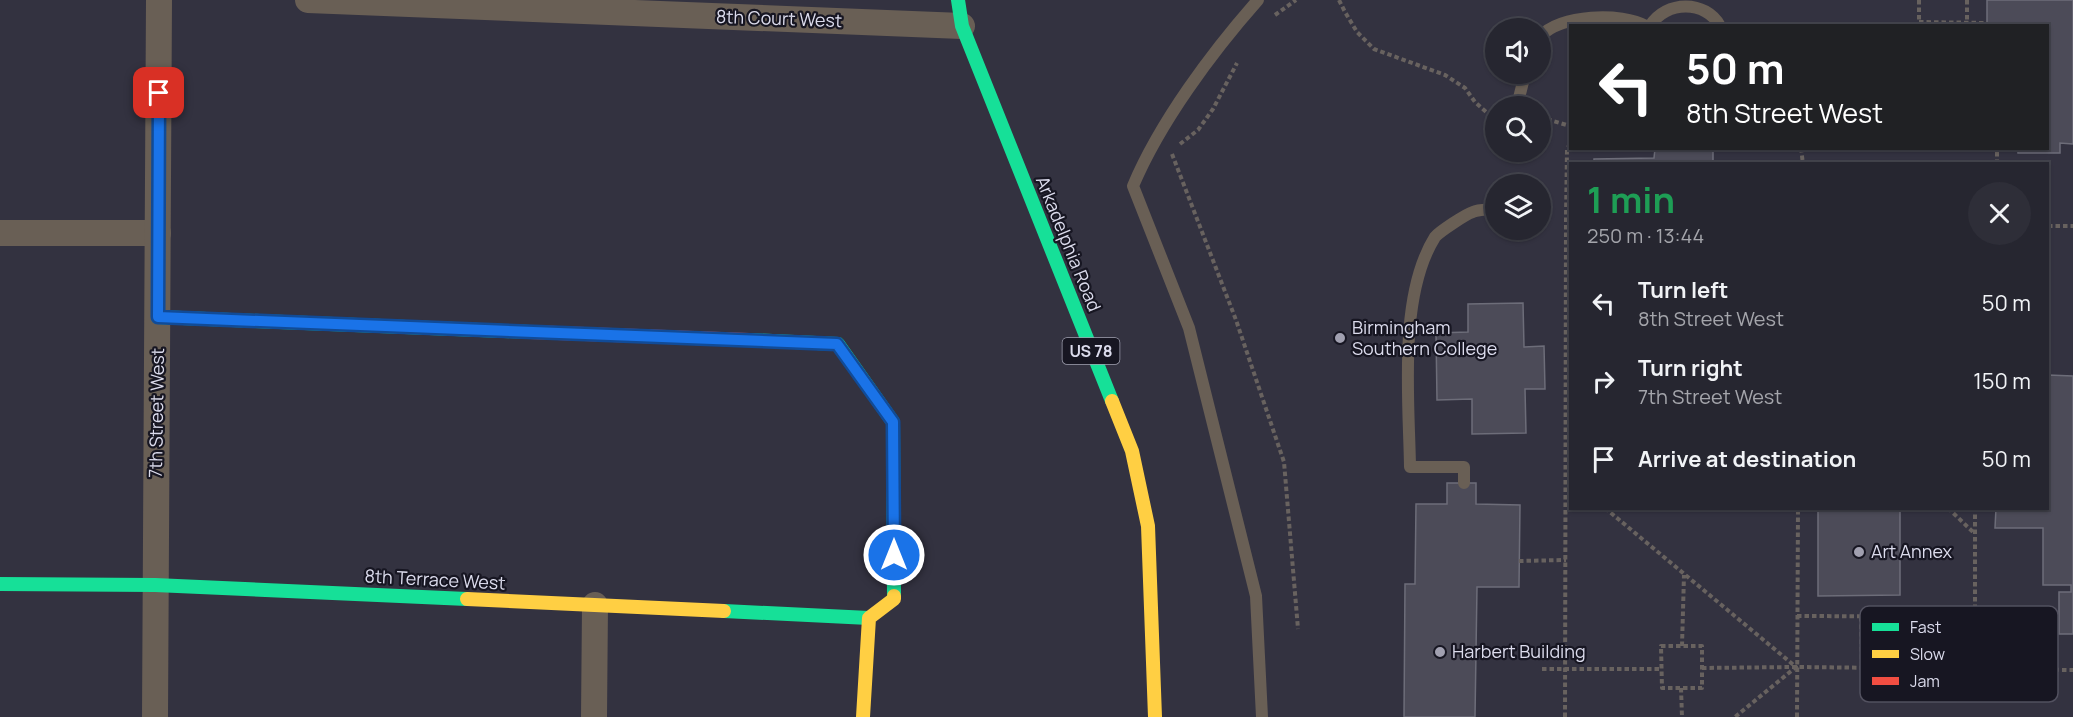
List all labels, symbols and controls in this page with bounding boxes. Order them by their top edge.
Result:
street label: 8th Court West [715,4,843,32]
map controls [1485,18,1551,240]
button: sound [1485,18,1551,84]
text: 50 m [1686,39,1784,97]
icon: left [1587,48,1665,126]
pin [133,67,184,118]
icon: arrive [142,76,175,109]
text: 8th Street West [1686,94,1883,131]
button: search [1485,96,1551,162]
street label: Arkadelphia Road [1031,172,1107,315]
button: layers [1485,174,1551,240]
text: 1 min [1587,175,1675,224]
button: close [1968,182,2031,245]
text: 250 m · 13:44 [1587,222,1704,249]
text: Turn left [1638,275,1728,305]
icon: left [1587,287,1620,320]
text: 50 m [1982,288,2031,318]
text: 8th Street West [1638,305,1784,332]
place label: Birmingham Southern College [1352,315,1497,360]
marker: Birmingham Southern College [1333,331,1347,345]
road number: US 78 [1062,338,1120,364]
street label: 7th Street West [143,348,169,478]
text: Turn right [1638,353,1743,383]
icon: right [1587,365,1620,398]
text: 150 m [1973,366,2031,396]
text: 7th Street West [1638,383,1782,410]
icon: arrive [1587,443,1620,476]
text: Arrive at destination [1638,444,1856,474]
text: 50 m [1982,444,2031,474]
position arrow [862,523,926,587]
place label: Art Annex [1871,539,1953,563]
marker: Art Annex [1852,545,1866,559]
street label: 8th Terrace West [364,563,506,595]
legend [1860,606,2058,702]
text: Fast [1910,616,1941,638]
place label: Harbert Building [1452,639,1586,663]
text: Slow [1910,643,1945,665]
marker: Harbert Building [1433,645,1447,659]
text: Jam [1910,670,1940,692]

